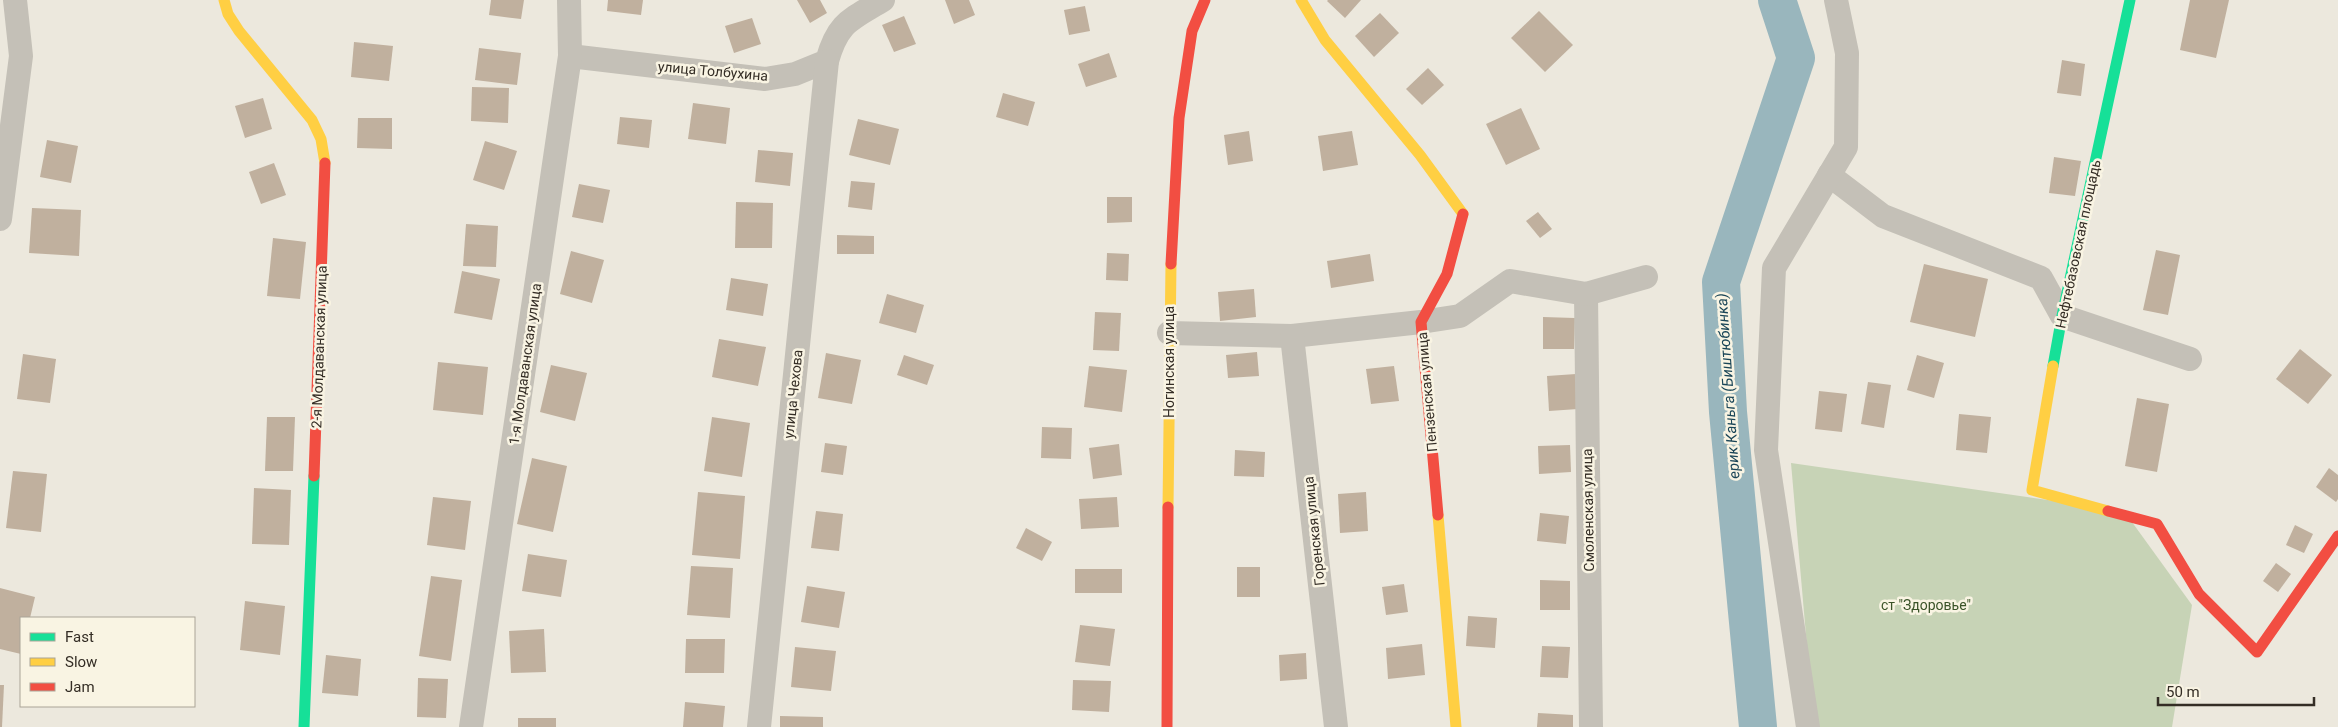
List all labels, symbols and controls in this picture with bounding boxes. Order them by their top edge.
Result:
street label: улица Толбухина [657,58,769,84]
street label: Нефтебазовская площадь [2052,158,2104,330]
street label: 2-я Молдаванская улица [308,265,330,429]
street label: 1-я Молдаванская улица [506,282,544,446]
water label: ерик Каньга (Биштюбинка) [1713,293,1743,479]
street label: Ногинская улица [1161,306,1177,418]
street label: Пензенская улица [1414,331,1440,453]
street label: улица Чехова [780,349,806,439]
street label: Смоленская улица [1579,448,1597,572]
street label: Горенская улица [1300,475,1328,587]
park label: ст "Здоровье" [1881,597,1971,613]
legend [20,617,195,707]
text: Fast [65,628,94,646]
text: Slow [65,653,97,671]
scale bar [2158,674,2314,706]
text: Jam [65,678,95,696]
text: 50 m [2166,683,2200,701]

